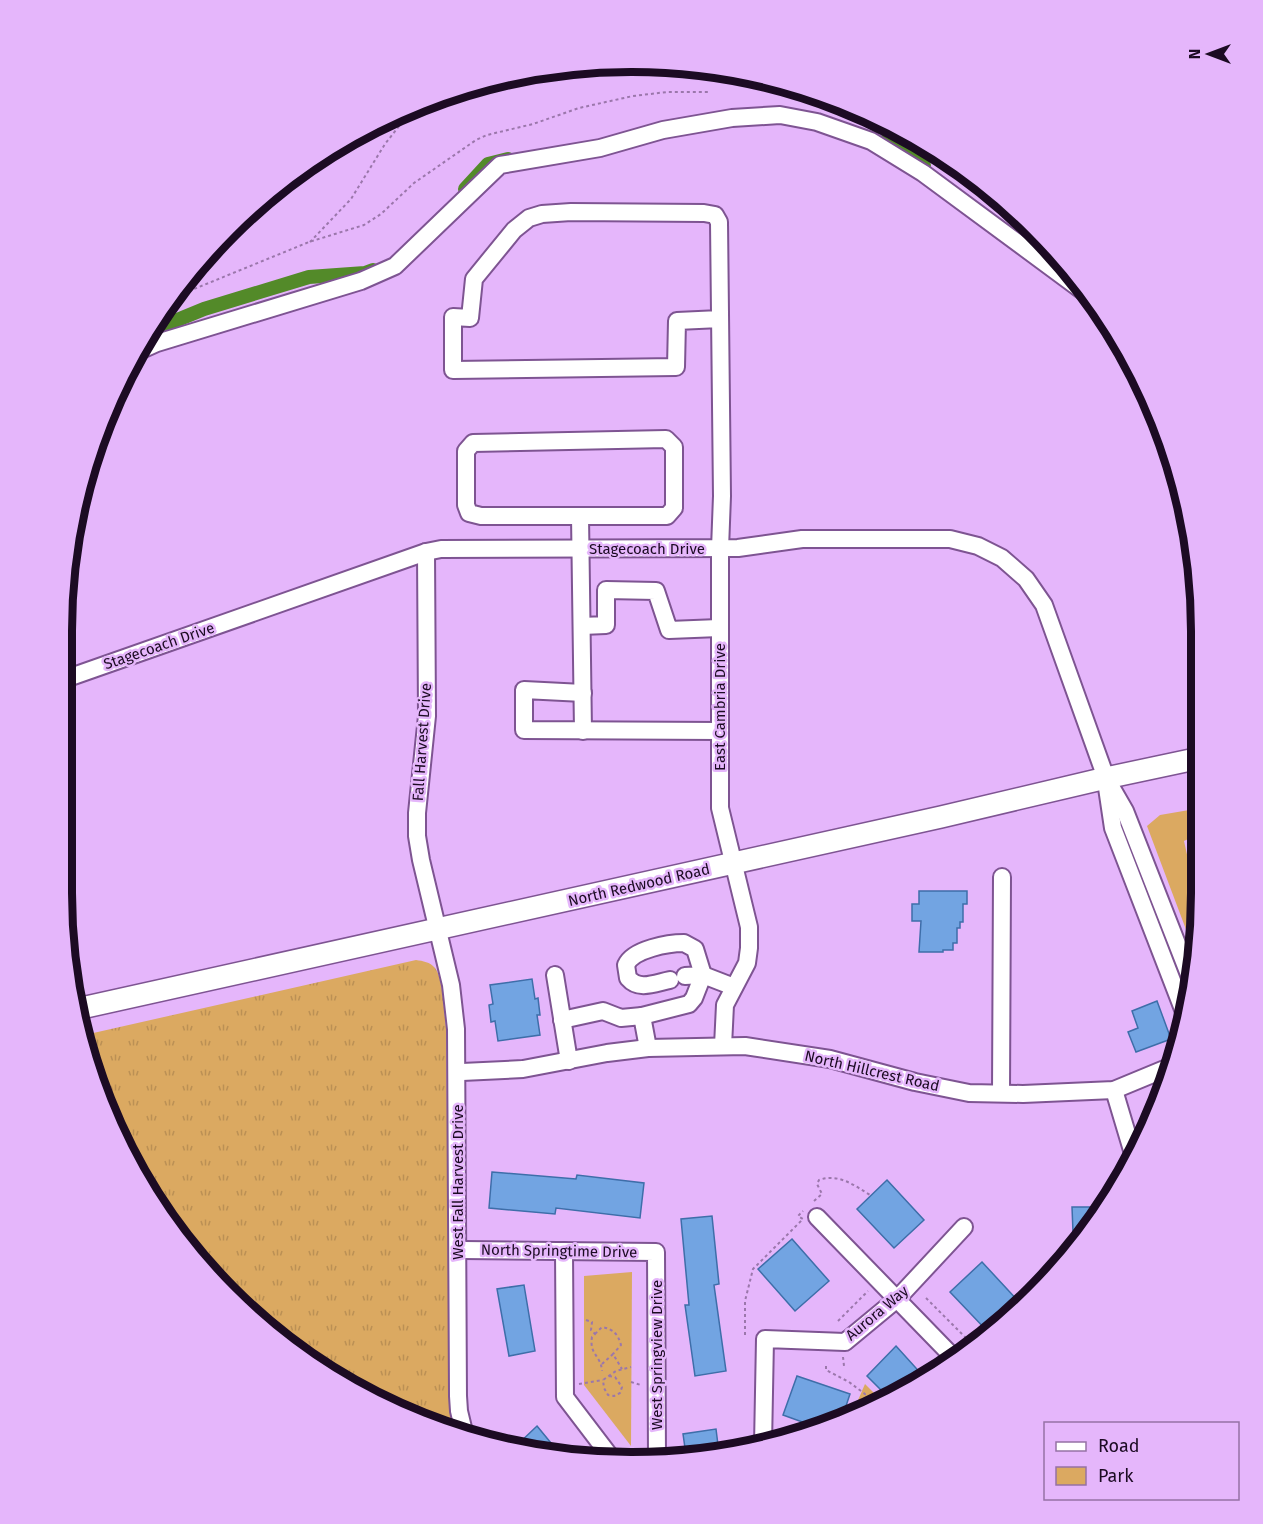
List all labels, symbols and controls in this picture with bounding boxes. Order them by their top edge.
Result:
north arrow [1179,24,1239,84]
text: N [1185,49,1204,59]
street label: Stagecoach Drive [589,540,705,558]
street label: Stagecoach Drive [101,619,217,673]
street label: East Cambria Drive [711,643,729,771]
street label: Fall Harvest Drive [409,682,435,802]
street label: North Redwood Road [566,860,712,910]
street label: North Hillcrest Road [803,1047,941,1095]
street label: West Fall Harvest Drive [449,1104,467,1260]
street label: North Springtime Drive [481,1241,637,1261]
street label: West Springview Drive [648,1280,666,1430]
street label: Aurora Way [842,1281,912,1344]
legend [1044,1422,1239,1500]
text: Road [1098,1435,1140,1457]
text: Park [1098,1465,1134,1487]

